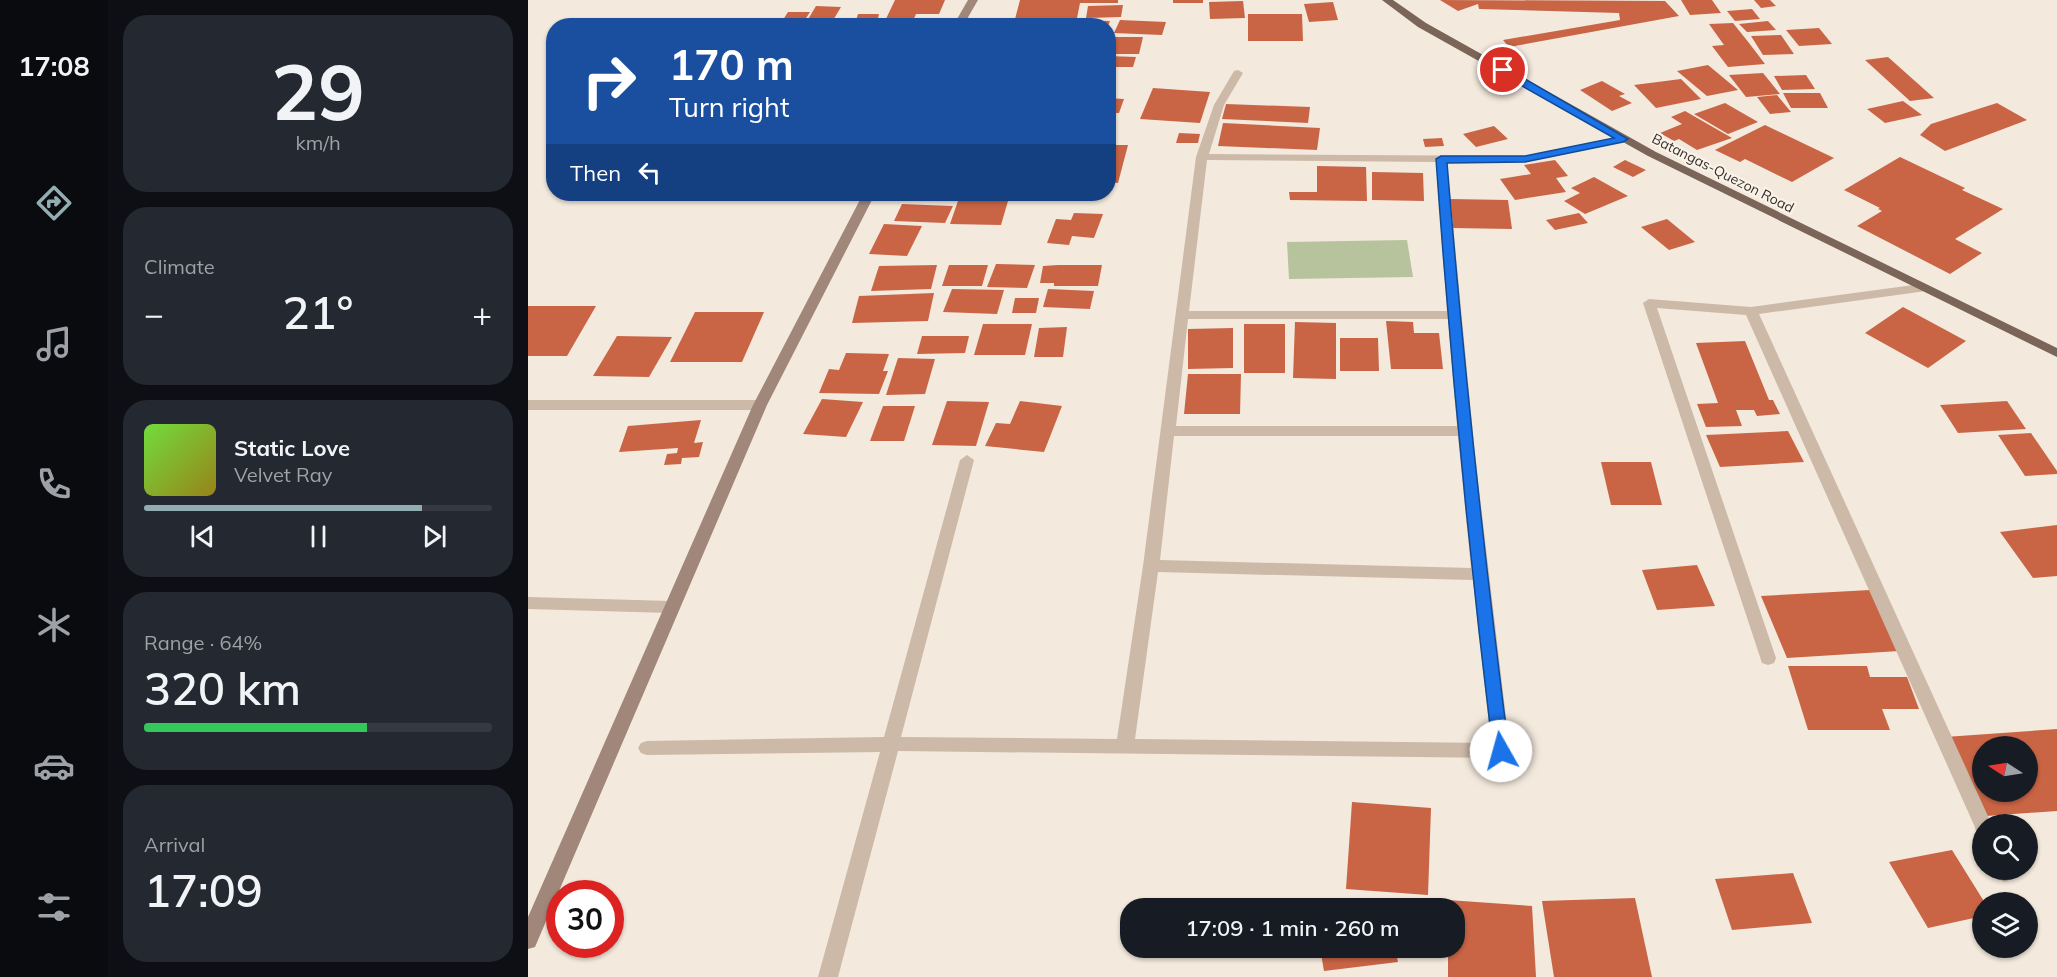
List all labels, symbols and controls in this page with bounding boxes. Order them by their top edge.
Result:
text: 170 m [669,38,794,91]
text: 29 [271,42,365,140]
icon: right [570,42,648,120]
pin [1477,44,1528,95]
text: 17:08 [18,49,90,83]
icon: arrive [1486,53,1519,86]
text: Turn right [669,90,789,124]
street label: Batangas-Quezon Road [1649,129,1797,217]
text: km/h [295,130,341,155]
icon: left [633,156,666,189]
text: Then [570,159,621,187]
icon: directions [33,182,75,224]
text: Climate [144,254,215,279]
text: 21° [283,284,353,340]
text: − [144,293,164,334]
text: + [472,293,492,334]
icon: music [33,323,75,365]
text: Static Love [234,434,350,462]
text: Velvet Ray [234,462,332,487]
icon: phone [33,463,75,505]
icon: previous [186,520,219,553]
icon: pause [302,520,335,553]
icon: next [418,520,451,553]
icon: climate [33,604,75,646]
text: Range · 64% [144,630,262,655]
text: 320 km [144,660,301,716]
position arrow [1469,719,1533,783]
north arrow [1972,736,2038,802]
map controls [1972,736,2038,958]
icon: car [33,745,75,787]
button: search [1972,814,2038,880]
text: Arrival [144,832,205,857]
text: 17:09 [144,862,263,918]
speed limit sign: 30 [546,880,624,958]
icon: filters [33,886,75,928]
button: layers [1972,892,2038,958]
text: 17:09 · 1 min · 260 m [1185,914,1400,942]

